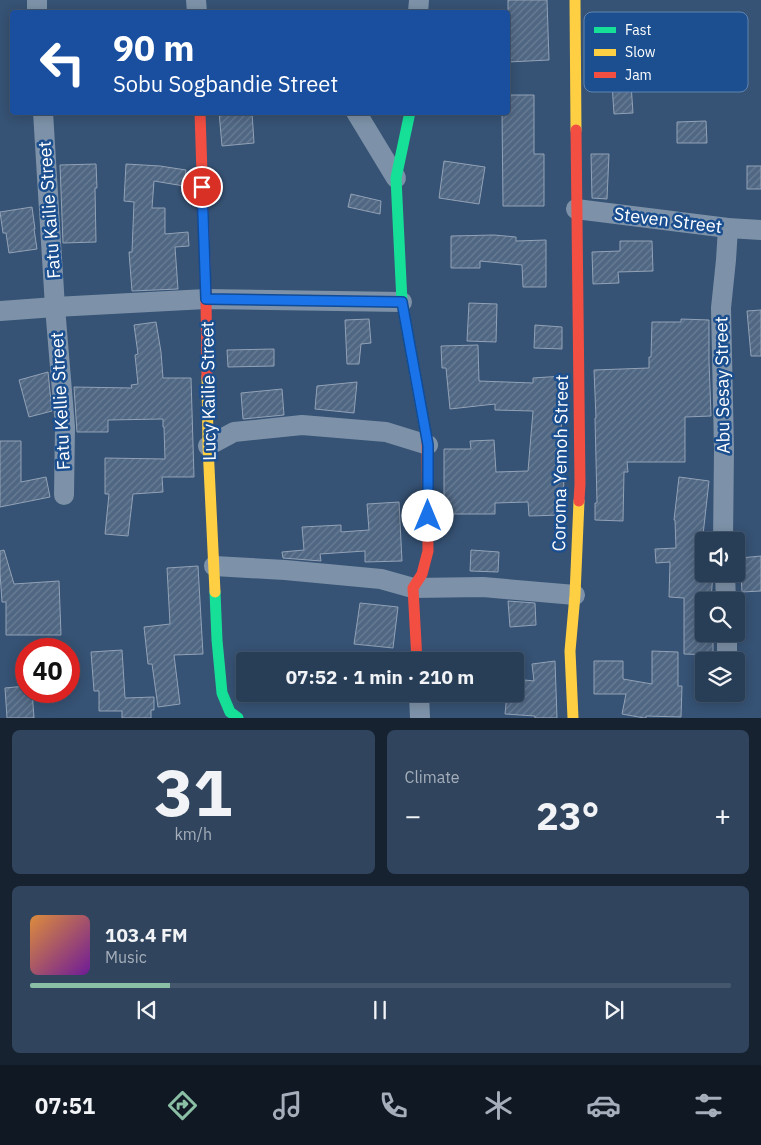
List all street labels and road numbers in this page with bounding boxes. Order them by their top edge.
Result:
street label: Fatu Kailie Street [33,140,65,280]
street label: Steven Street [613,202,723,238]
street label: Abu Sesay Street [709,316,735,454]
street label: Lucy Kailie Street [195,321,221,461]
street label: Fatu Kellie Street [45,331,75,471]
street label: Coroma Yemoh Street [547,374,573,552]

